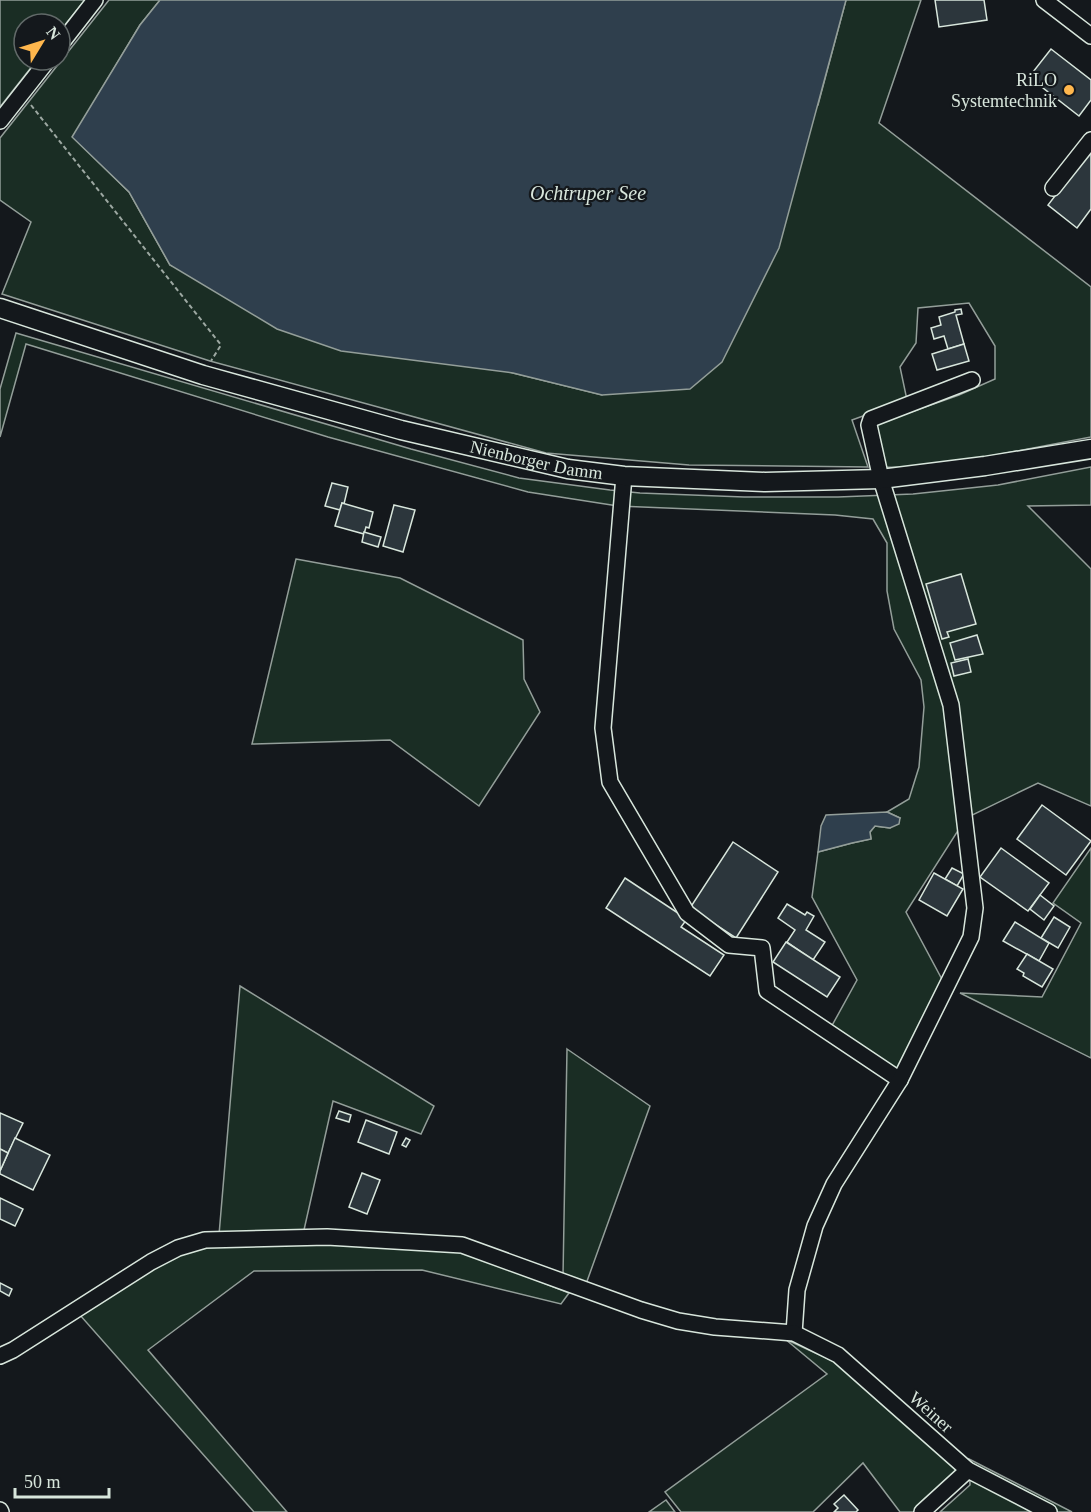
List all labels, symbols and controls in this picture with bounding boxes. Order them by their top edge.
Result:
north arrow [12,12,72,72]
text: N [43,23,64,43]
place label: RiLO Systemtechnik [951,70,1057,111]
marker: RiLO Systemtechnik [1062,83,1076,97]
water label: Ochtruper See [530,182,646,205]
street label: Nienborger Damm [468,436,604,483]
street label: Weiner [905,1387,957,1437]
scale bar [15,1461,110,1499]
text: 50 m [24,1472,61,1492]

